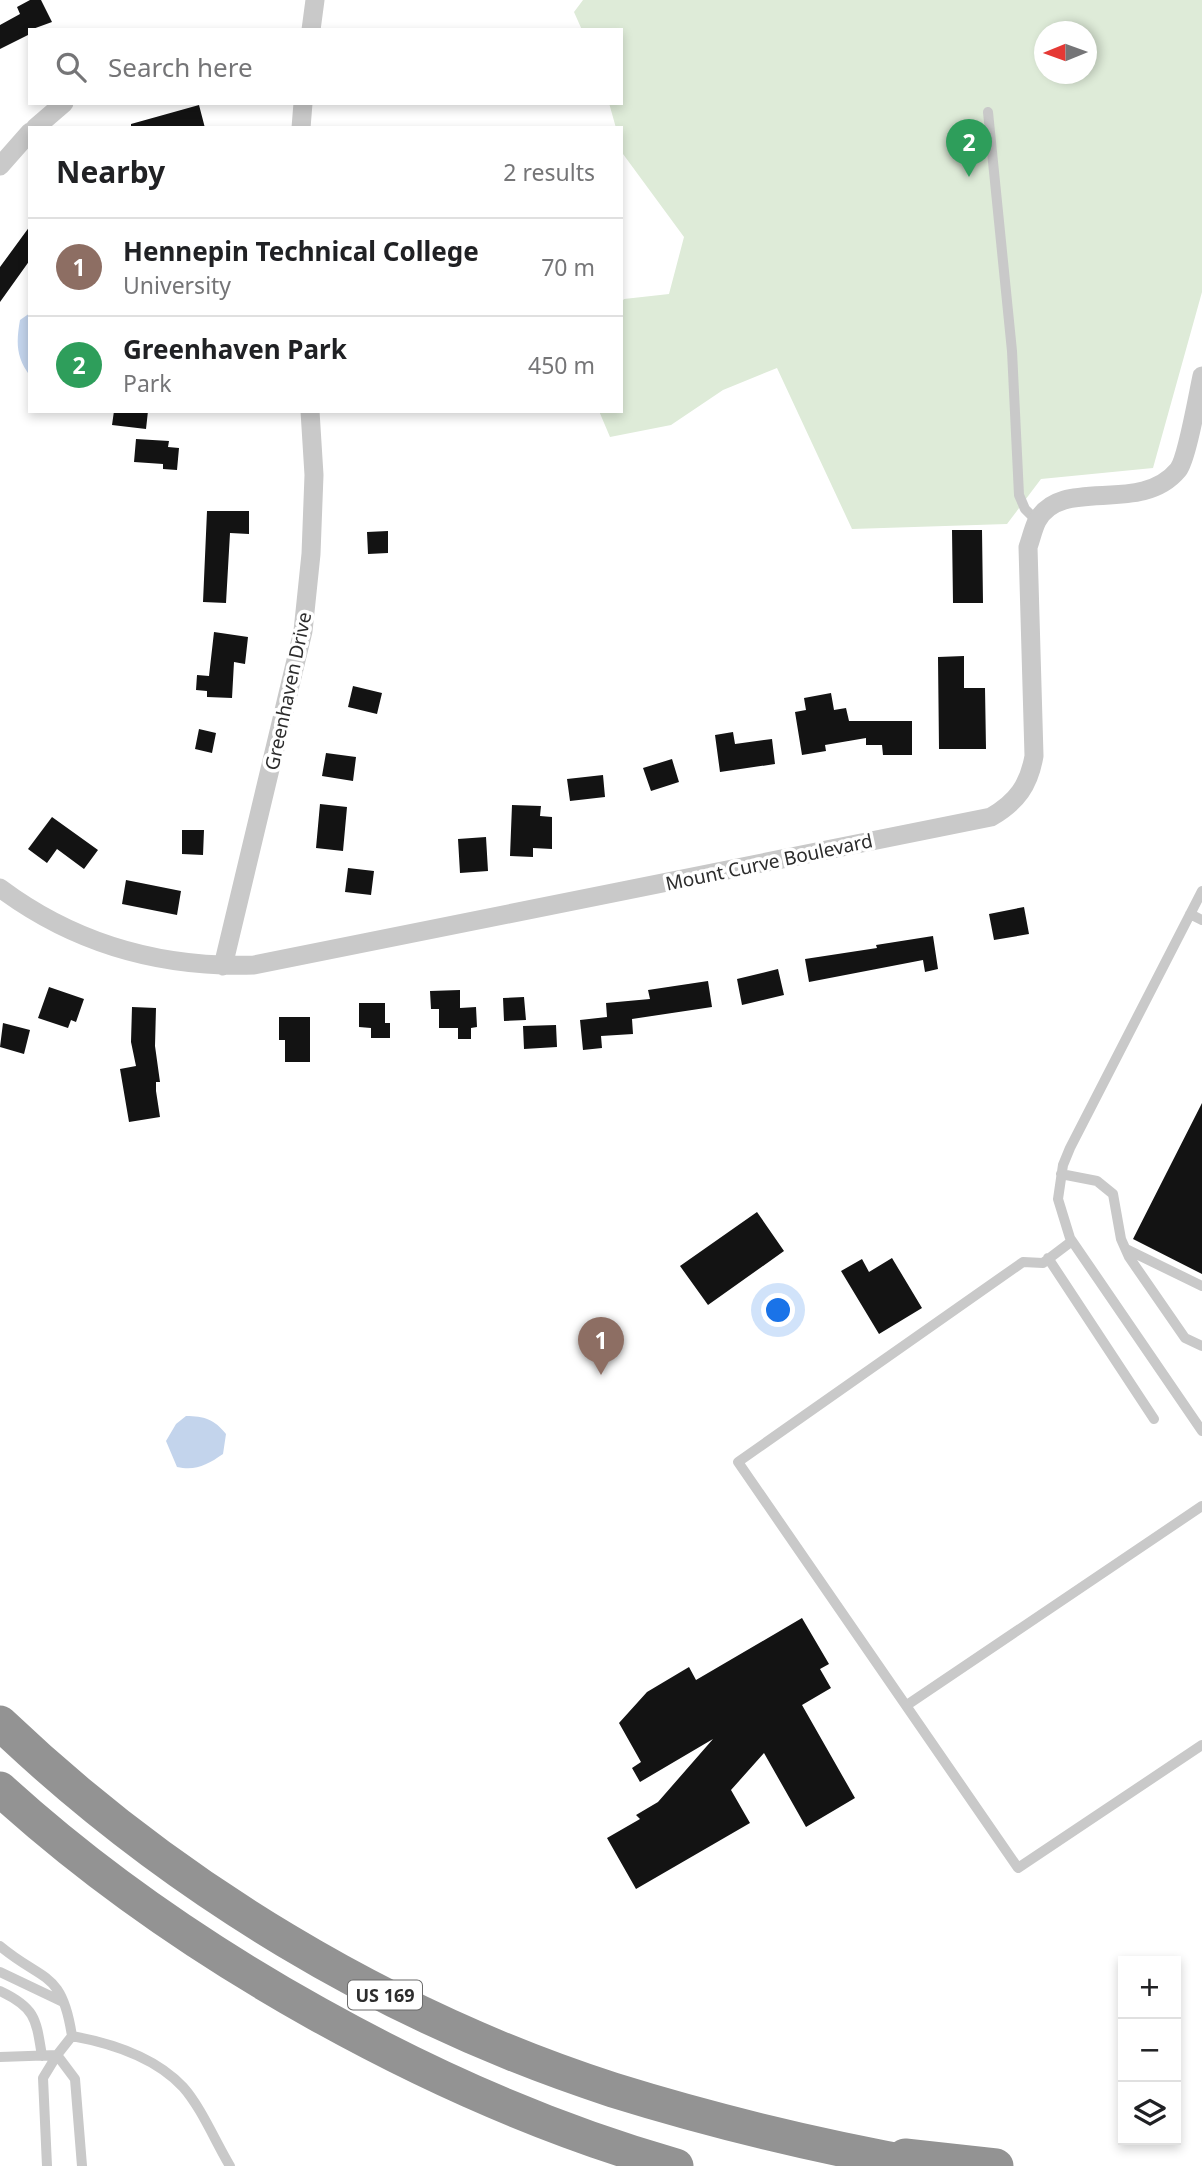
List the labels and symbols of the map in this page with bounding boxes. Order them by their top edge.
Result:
north arrow [1034,21,1097,84]
pin: 2 [946,119,992,177]
street label: Greenhaven Drive [259,610,317,772]
street label: Mount Curve Boulevard [663,827,875,897]
your location [761,1293,795,1327]
pin: 1 [578,1317,624,1375]
road number: US 169 [348,1980,422,2010]

